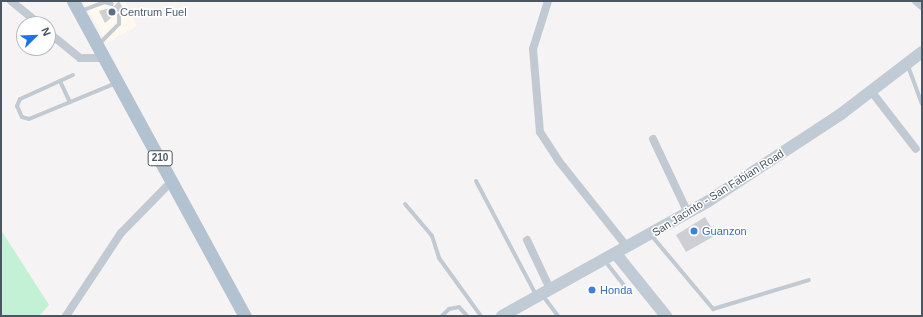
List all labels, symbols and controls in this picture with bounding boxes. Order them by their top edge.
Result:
place label: Centrum Fuel [120,5,187,19]
marker: Centrum Fuel [107,7,117,17]
north arrow [16,16,56,56]
text: N [39,26,53,38]
street label: San Jacinto - San Fabian Road [650,147,786,239]
road number: 210 [147,150,173,166]
place label: Guanzon [702,224,747,238]
marker: Guanzon [689,226,699,236]
place label: Honda [600,283,632,297]
marker: Honda [587,285,597,295]

